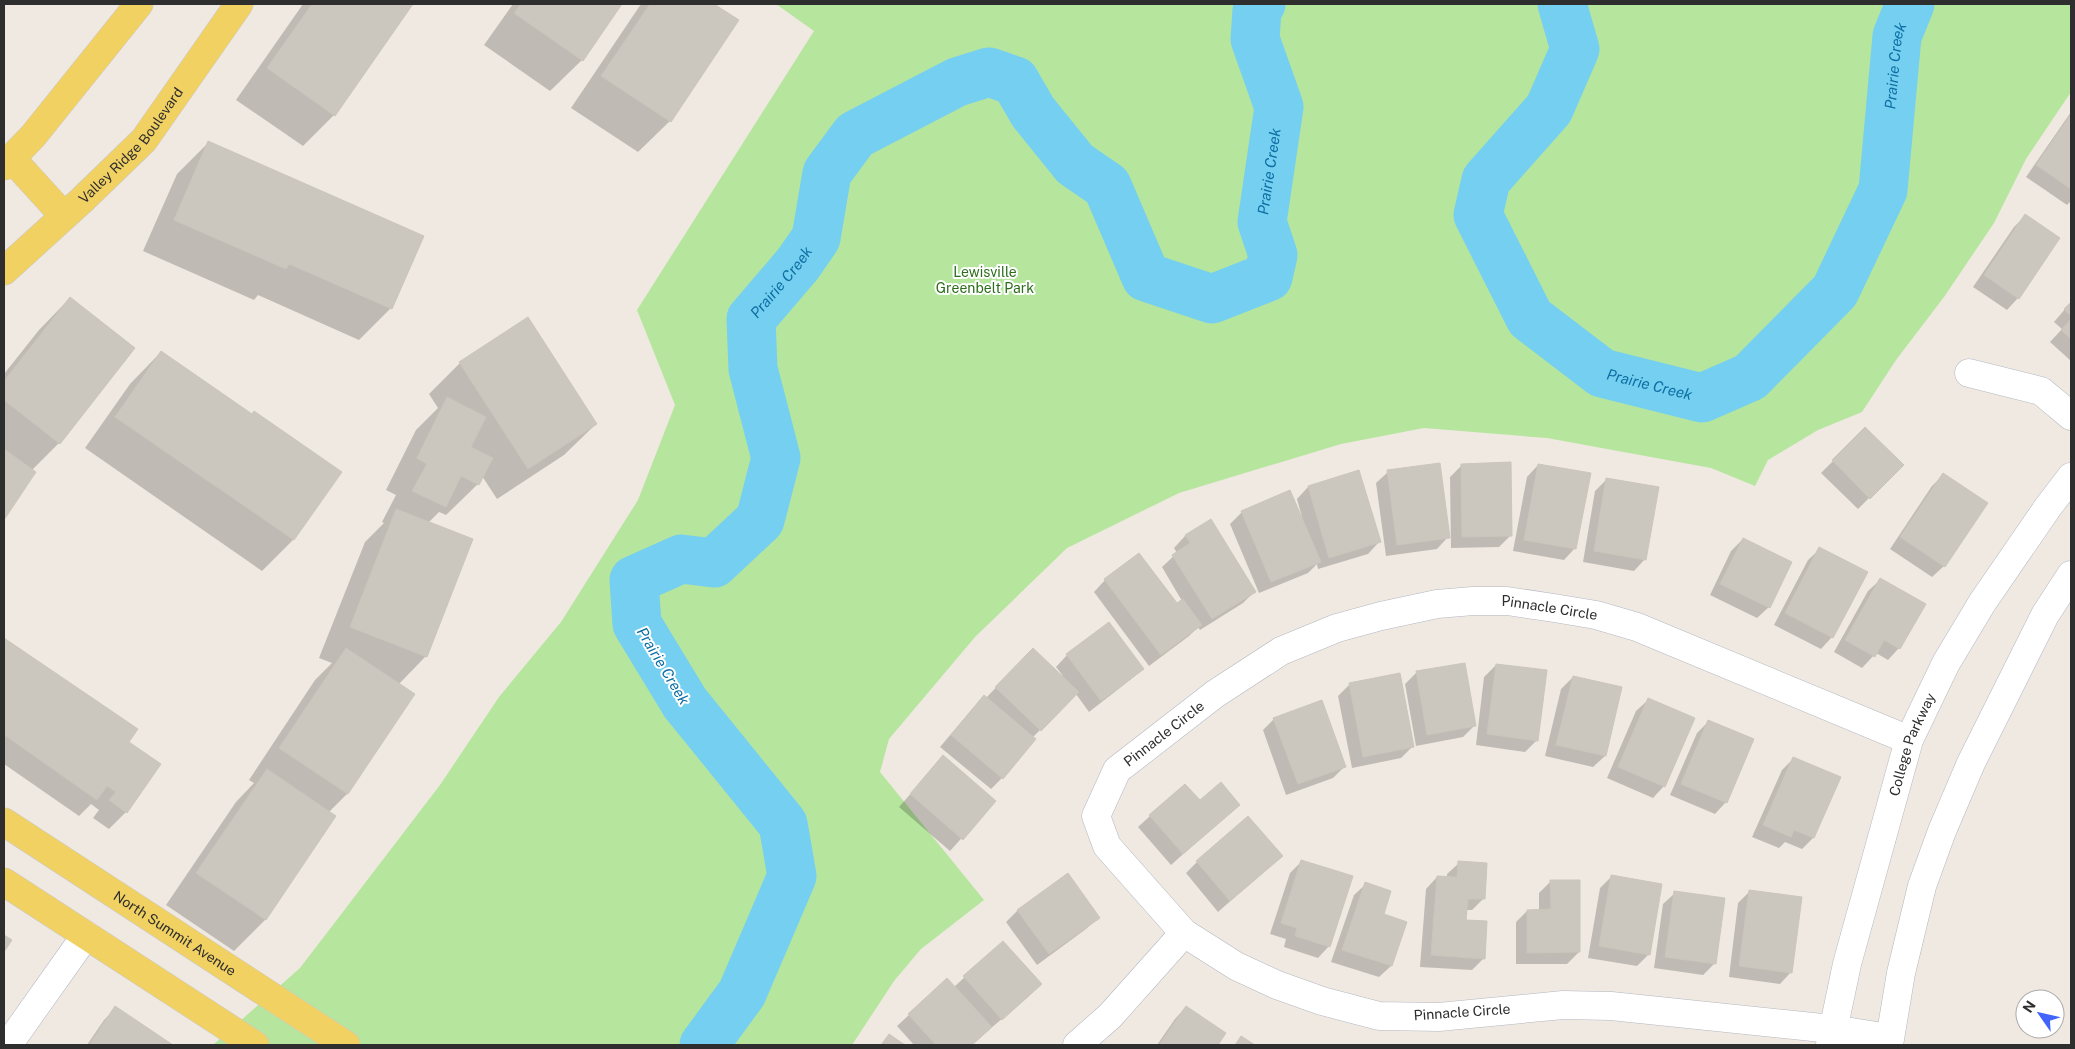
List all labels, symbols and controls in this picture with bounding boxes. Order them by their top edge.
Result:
water label: Prairie Creek [1881,19,1910,110]
street label: Valley Ridge Boulevard [75,84,186,207]
water label: Prairie Creek [1254,126,1284,216]
water label: Prairie Creek [747,242,816,321]
park label: Lewisville Greenbelt Park [936,264,1034,296]
water label: Prairie Creek [1605,366,1695,403]
street label: Pinnacle Circle [1502,593,1599,623]
water label: Prairie Creek [634,624,694,708]
street label: College Parkway [1886,690,1939,798]
street label: Pinnacle Circle [1121,698,1207,770]
street label: North Summit Avenue [111,888,239,979]
north arrow [2015,989,2065,1039]
text: N [2020,998,2039,1016]
street label: Pinnacle Circle [1413,1001,1511,1023]

